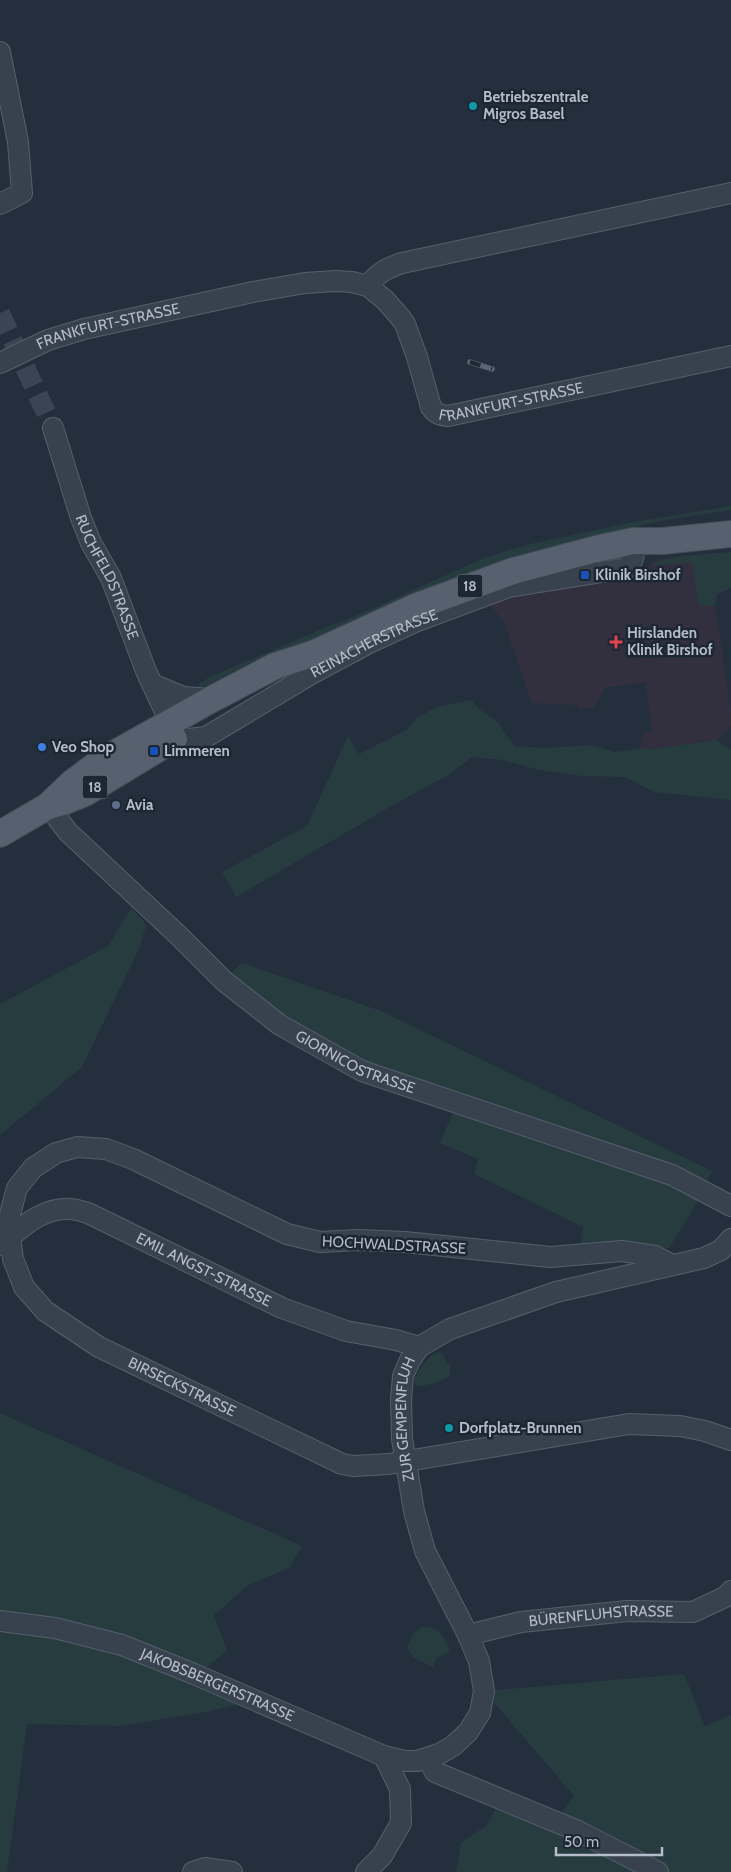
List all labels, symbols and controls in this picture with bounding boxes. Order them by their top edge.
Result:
place label: Betriebszentrale Migros Basel [483,88,589,123]
marker: Betriebszentrale Migros Basel [467,100,479,112]
street label: FRANKFURT-STRASSE [33,299,181,353]
street label: FRANKFURT-STRASSE [437,379,585,425]
street label: RUCHFELDSTRASSE [72,512,142,642]
place label: Klinik Birshof [595,566,681,584]
marker: Klinik Birshof [579,569,591,581]
road number: 18 [458,574,482,598]
street label: REINACHERSTRASSE [307,605,440,682]
place label: Hirslanden Klinik Birshof [627,624,713,659]
marker: Hirslanden Klinik Birshof [609,635,623,649]
place label: Veo Shop [52,738,115,756]
marker: Veo Shop [36,741,48,753]
place label: Limmeren [164,742,230,760]
marker: Limmeren [148,745,160,757]
road number: 18 [82,776,108,799]
place label: Avia [126,796,154,814]
marker: Avia [110,799,122,811]
street label: GIORNICOSTRASSE [292,1026,417,1097]
street label: EMIL ANGST-STRASSE [133,1229,274,1310]
street label: HOCHWALDSTRASSE [322,1232,466,1258]
street label: BIRSECKSTRASSE [125,1353,239,1421]
street label: ZUR GEMPENFLUH [392,1354,419,1483]
place label: Dorfplatz-Brunnen [459,1419,582,1437]
marker: Dorfplatz-Brunnen [443,1422,455,1434]
street label: BÜRENFLUHSTRASSE [528,1602,674,1630]
street label: JAKOBSBERGERSTRASSE [137,1644,297,1725]
scale bar [556,1824,662,1856]
text: 50 m [564,1833,599,1851]

